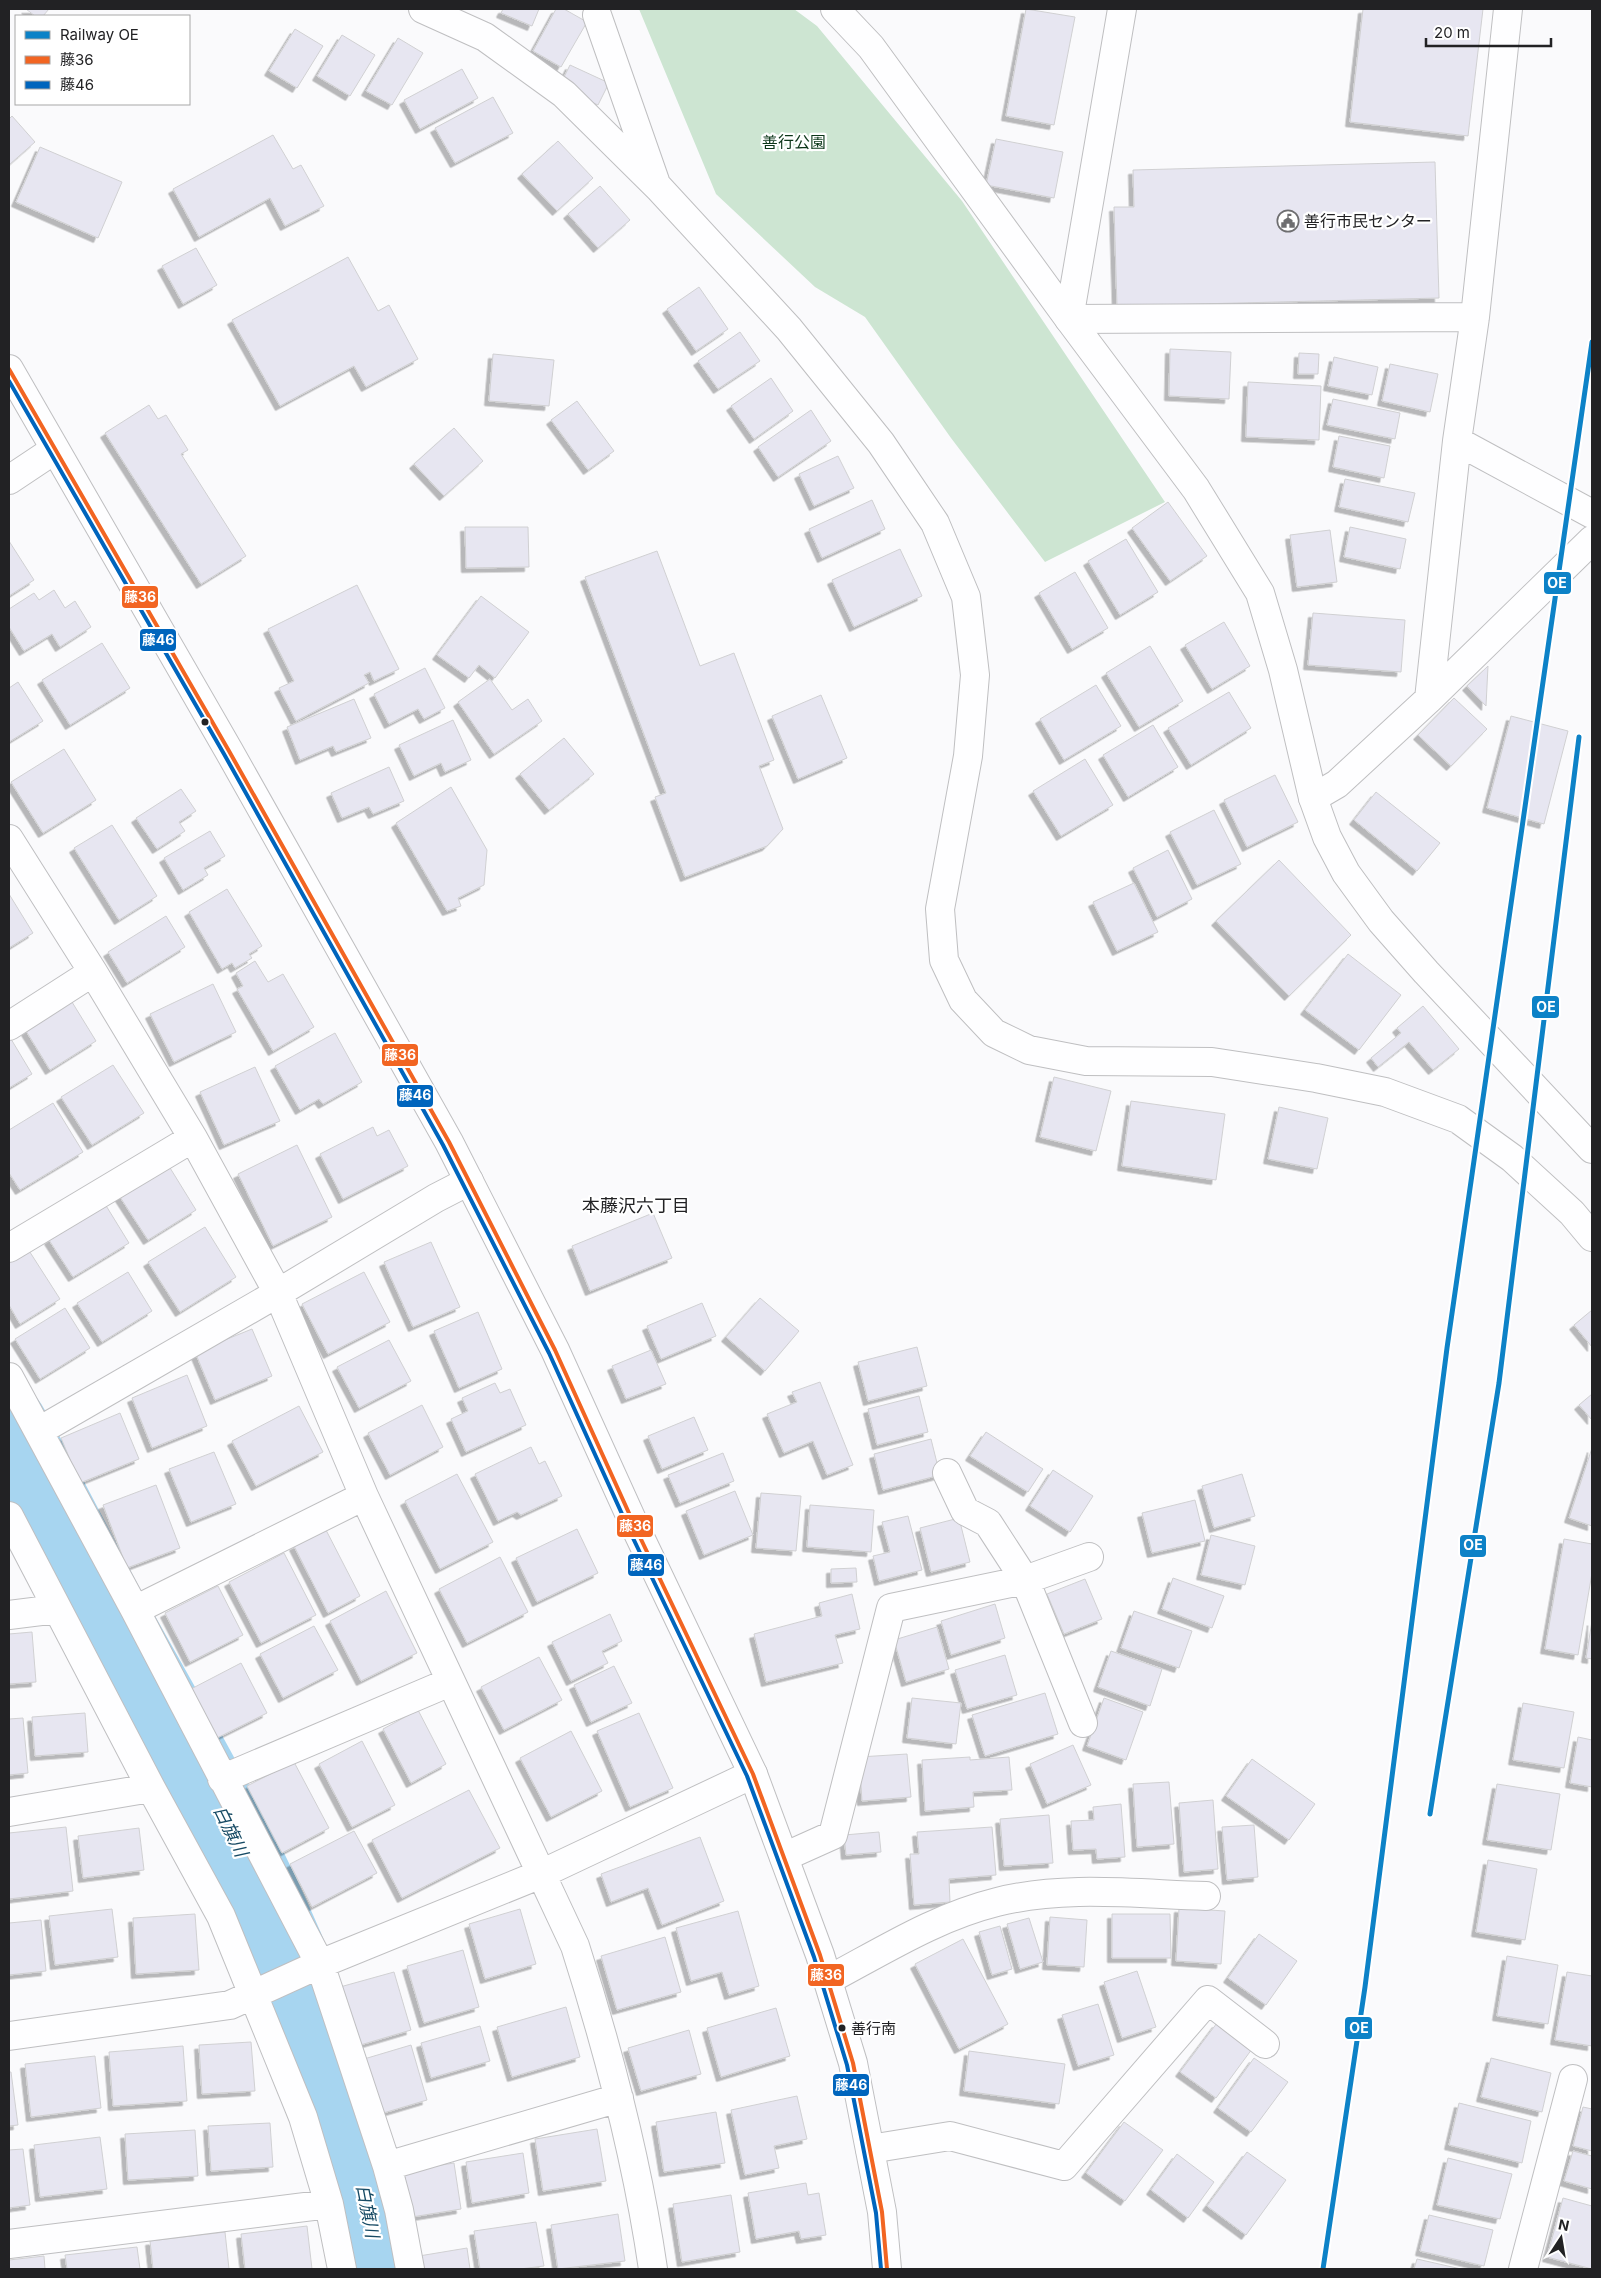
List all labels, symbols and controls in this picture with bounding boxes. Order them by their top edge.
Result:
legend [15,15,190,105]
scale bar [1426,15,1551,47]
text: 20 m [1434,23,1470,42]
text: Railway OE [60,25,139,44]
text: 藤36 [60,50,94,69]
text: 藤46 [60,75,94,94]
park label: 善行公園 [762,132,826,152]
public building icon: 善行市民センター [1276,209,1300,233]
place label: 善行市民センター [1304,211,1432,231]
line badge: OE [1543,571,1572,595]
text: OE [1547,574,1567,591]
line badge: 藤36 [121,585,159,609]
text: 藤36 [124,588,156,605]
line badge: 藤46 [139,628,177,652]
text: 藤46 [142,631,174,648]
unlabelled marker [200,717,210,727]
line badge: OE [1531,995,1560,1019]
text: OE [1536,998,1556,1015]
line badge: 藤36 [381,1043,419,1067]
text: 藤36 [384,1046,416,1063]
line badge: 藤46 [396,1084,434,1108]
text: 藤46 [399,1086,431,1103]
district label: 本藤沢六丁目 [582,1195,690,1216]
line badge: 藤36 [616,1514,654,1538]
text: 藤36 [619,1517,651,1534]
line badge: OE [1459,1534,1487,1558]
text: OE [1463,1536,1483,1553]
line badge: 藤46 [627,1553,665,1577]
text: 藤46 [630,1556,662,1573]
water label: 白旗川 [210,1802,253,1862]
line badge: 藤36 [807,1963,845,1987]
text: 藤36 [810,1966,842,1983]
line badge: OE [1344,2016,1373,2040]
place label: 善行南 [851,2019,896,2038]
text: OE [1349,2019,1369,2036]
marker: 善行南 [837,2023,847,2033]
line badge: 藤46 [832,2073,870,2097]
text: 藤46 [835,2076,867,2093]
water label: 白旗川 [353,2182,384,2241]
north arrow [1536,2213,1586,2263]
text: N [1557,2215,1571,2234]

